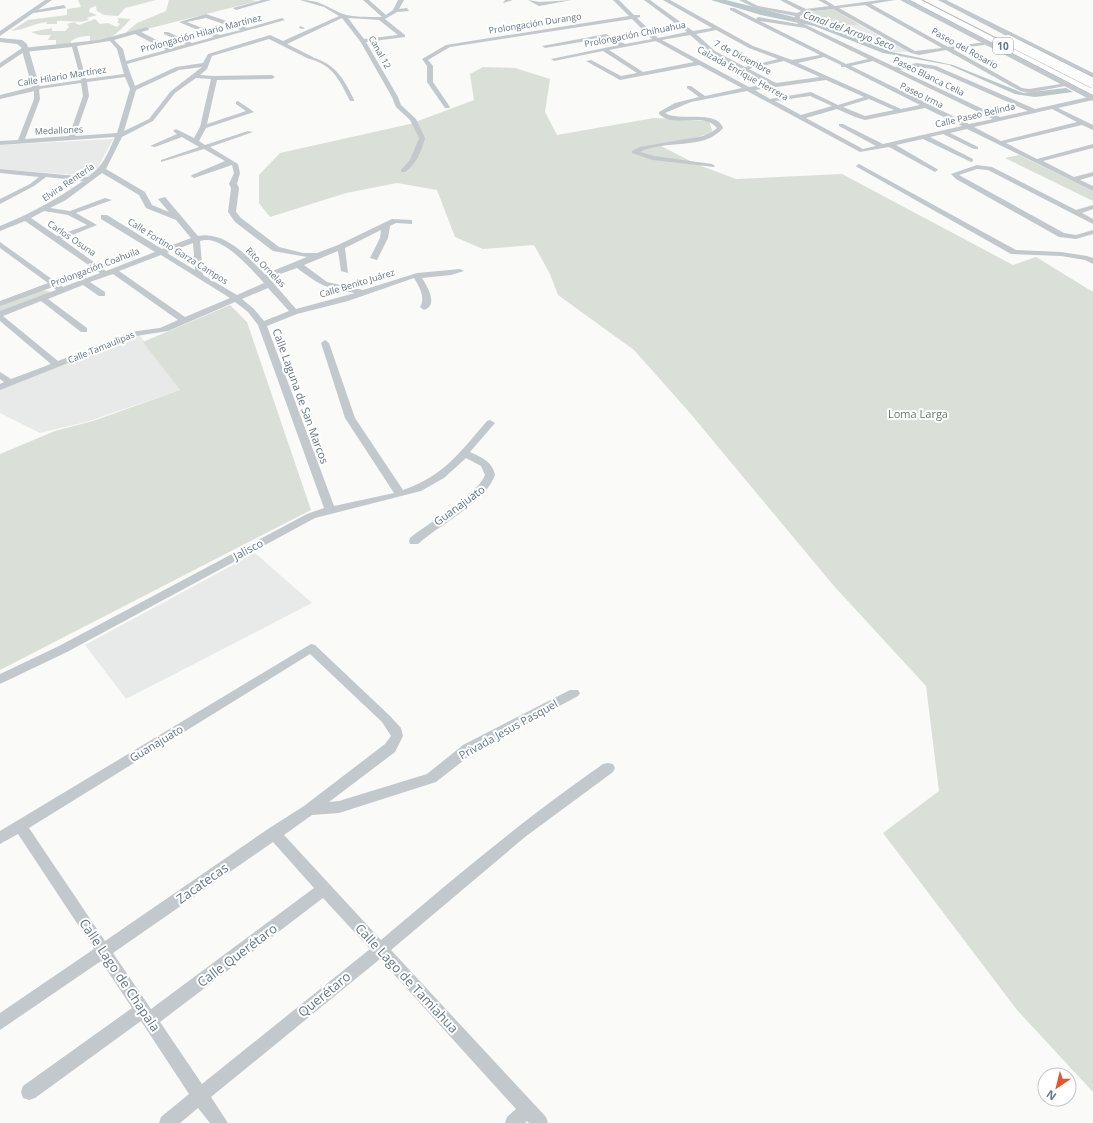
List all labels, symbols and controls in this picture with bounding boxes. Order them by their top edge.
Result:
water label: Canal del Arroyo Seco [801,7,897,53]
street label: Prolongación Durango [488,9,582,37]
street label: Prolongación Hilario Martínez [139,11,263,55]
street label: Prolongación Chihuahua [583,18,687,50]
street label: Paseo del Rosario [929,24,1001,72]
street label: Canal 12 [366,33,394,71]
street label: 7 de Diciembre [712,36,774,78]
road number: 10 [993,38,1013,54]
street label: Calzada Enrique Herrera [695,42,791,104]
street label: Paseo Blanca Celia [891,53,967,99]
street label: Calle Hilario Martínez [17,63,107,89]
street label: Paseo Irma [898,79,946,111]
street label: Calle Paseo Belinda [934,99,1016,131]
street label: Medallones [34,122,84,138]
street label: Elvira Rentería [39,160,97,204]
street label: Calle Fortino Garza Campos [125,215,231,287]
street label: Carlos Osuna [45,217,99,259]
street label: Prolongación Coahuila [49,244,141,290]
street label: Rito Ornelas [243,244,289,290]
street label: Calle Benito Juárez [318,265,396,301]
street label: Calle Laguna de San Marcos [269,326,333,466]
street label: Calle Tamaulipas [66,328,136,366]
park label: Loma Larga [888,406,948,421]
street label: Guanajuato [430,481,488,529]
street label: Jalisco [230,535,266,564]
street label: Privada Jesus Pasquel [456,696,560,762]
street label: Guanajuato [126,721,186,765]
street label: Zacatecas [172,859,232,907]
street label: Calle Lago de Chapala [75,915,165,1035]
street label: Calle Querétaro [193,919,281,991]
street label: Calle Lago de Tamiahua [351,919,463,1037]
street label: Querétaro [294,967,354,1021]
north arrow [1037,1067,1077,1107]
text: N [1043,1087,1059,1104]

